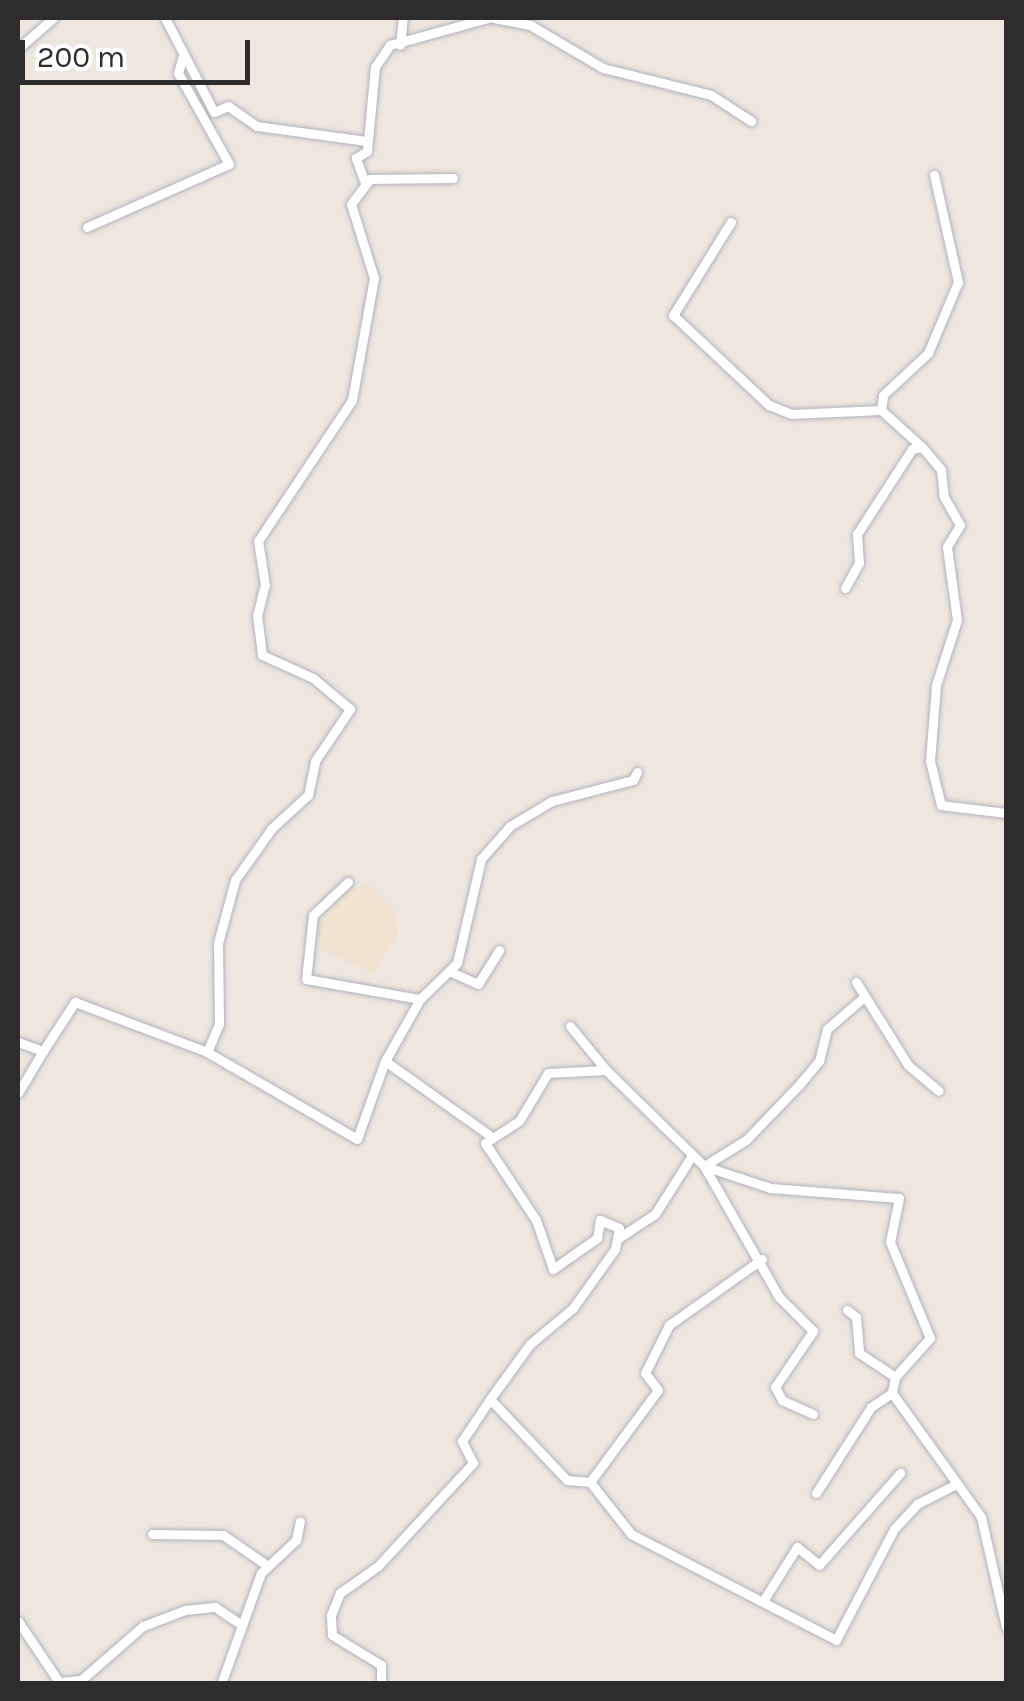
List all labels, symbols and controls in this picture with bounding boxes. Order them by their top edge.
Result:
scale bar [25,20,255,82]
text: 200 m [37,39,125,75]

